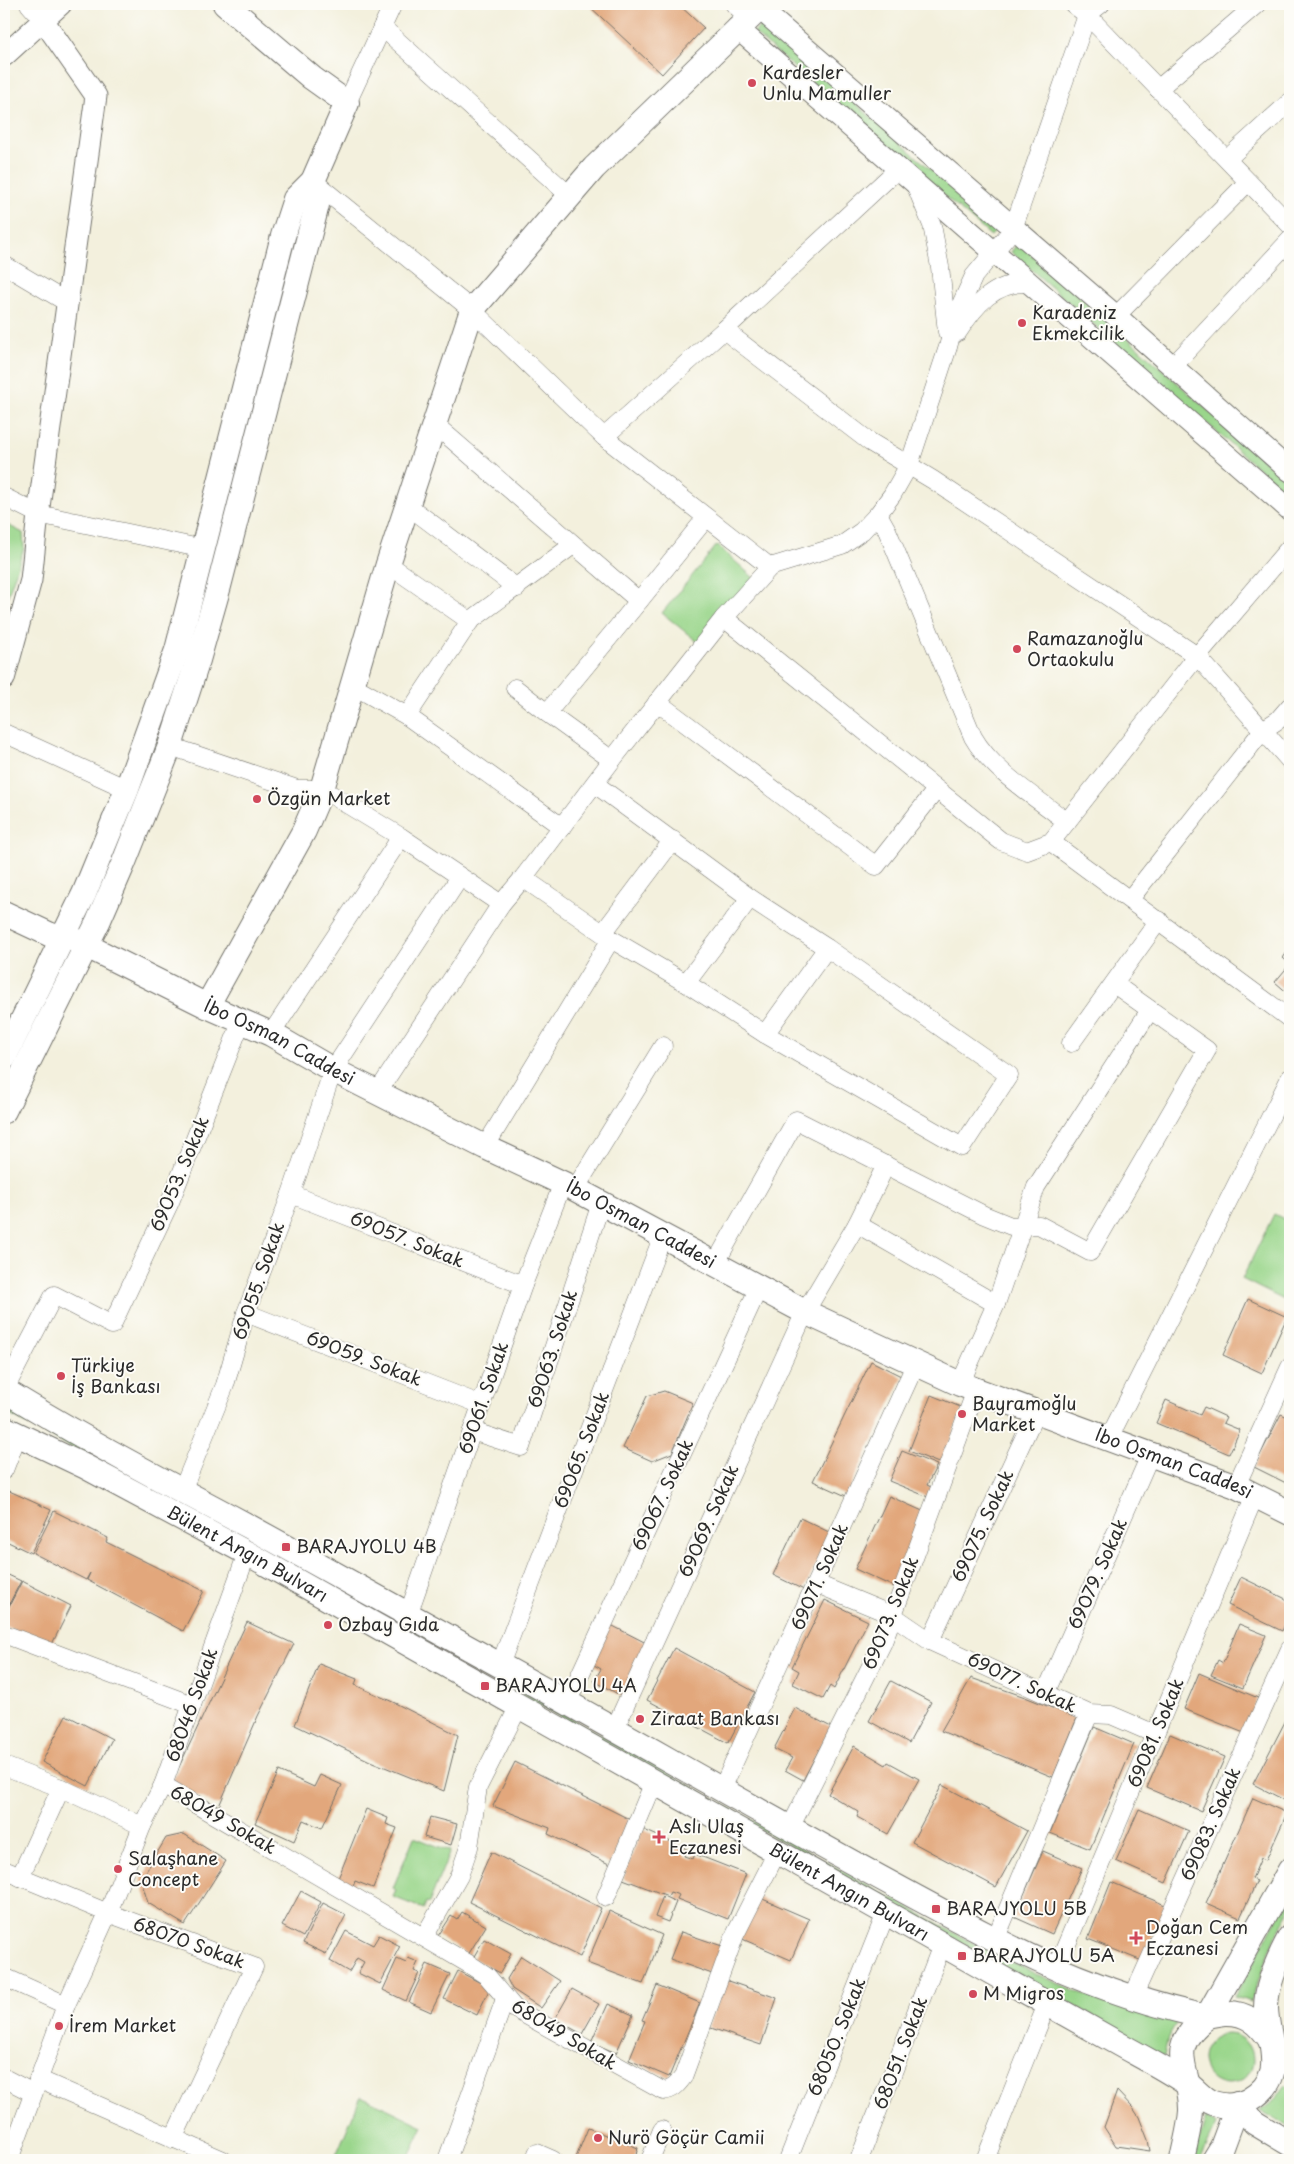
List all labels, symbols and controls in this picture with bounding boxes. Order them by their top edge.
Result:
place label: Kardesler Unlu Mamuller [762,58,892,106]
marker: Kardesler Unlu Mamuller [746,77,758,89]
place label: Karadeniz Ekmekcilik [1032,298,1125,346]
marker: Karadeniz Ekmekcilik [1016,317,1028,329]
place label: Ramazanoğlu Ortaokulu [1027,624,1144,672]
marker: Ramazanoğlu Ortaokulu [1011,643,1023,655]
place label: Özgün Market [267,784,390,811]
marker: Özgün Market [251,793,263,805]
street label: İbo Osman Caddesi [200,991,360,1091]
street label: 69053. Sokak [142,1112,215,1235]
street label: İbo Osman Caddesi [562,1172,721,1274]
street label: 69057. Sokak [346,1203,469,1274]
street label: 69055. Sokak [225,1218,290,1343]
street label: 69063. Sokak [520,1286,583,1411]
street label: 69059. Sokak [303,1323,426,1392]
street label: 69061. Sokak [451,1338,514,1457]
place label: Türkiye İş Bankası [71,1351,160,1399]
marker: Türkiye İş Bankası [55,1370,67,1382]
street label: 69065. Sokak [546,1387,615,1512]
place label: Bayramoğlu Market [972,1389,1077,1437]
marker: Bayramoğlu Market [956,1408,968,1420]
street label: İbo Osman Caddesi [1092,1420,1258,1504]
street label: 69067. Sokak [624,1434,699,1555]
street label: 69069. Sokak [671,1460,745,1581]
street label: 69075. Sokak [944,1465,1020,1586]
street label: Bülent Angın Bulvarı [162,1498,334,1608]
street label: 69079. Sokak [1060,1514,1133,1633]
street label: 69071. Sokak [783,1519,854,1634]
place label: BARAJYOLU 4B [296,1532,437,1559]
marker: BARAJYOLU 4B [280,1541,292,1553]
street label: 69073. Sokak [855,1552,925,1673]
place label: Ozbay Gıda [338,1610,439,1637]
marker: Ozbay Gıda [322,1619,334,1631]
street label: 68046 Sokak [157,1644,224,1765]
street label: 69077. Sokak [963,1644,1082,1719]
place label: BARAJYOLU 4A [495,1671,637,1698]
street label: 69081. Sokak [1119,1673,1190,1791]
marker: BARAJYOLU 4A [479,1680,491,1692]
place label: Ziraat Bankası [650,1704,779,1731]
marker: Ziraat Bankası [634,1713,646,1725]
street label: 69083. Sokak [1172,1762,1247,1885]
street label: 68049 Sokak [166,1777,282,1860]
place label: Aslı Ulaş Eczanesi [669,1812,744,1860]
marker: Aslı Ulaş Eczanesi [653,1831,665,1843]
street label: Bülent Angın Bulvarı [764,1835,935,1947]
place label: Salaşhane Concept [128,1844,218,1892]
marker: Salaşhane Concept [112,1863,124,1875]
place label: BARAJYOLU 5B [946,1894,1087,1921]
marker: BARAJYOLU 5B [930,1903,942,1915]
street label: 68070 Sokak [130,1909,249,1974]
place label: Doğan Cem Eczanesi [1146,1913,1248,1961]
marker: Doğan Cem Eczanesi [1130,1932,1142,1944]
place label: BARAJYOLU 5A [972,1941,1115,1968]
marker: BARAJYOLU 5A [956,1950,968,1962]
street label: 68050. Sokak [800,1973,872,2100]
place label: M Migros [983,1979,1064,2006]
marker: M Migros [967,1988,979,2000]
street label: 68049 Sokak [507,1992,623,2076]
street label: 68051. Sokak [866,1992,934,2113]
place label: İrem Market [69,2011,176,2038]
marker: İrem Market [53,2020,65,2032]
place label: Nurö Göçür Camii [608,2123,765,2150]
marker: Nurö Göçür Camii [592,2132,604,2144]

